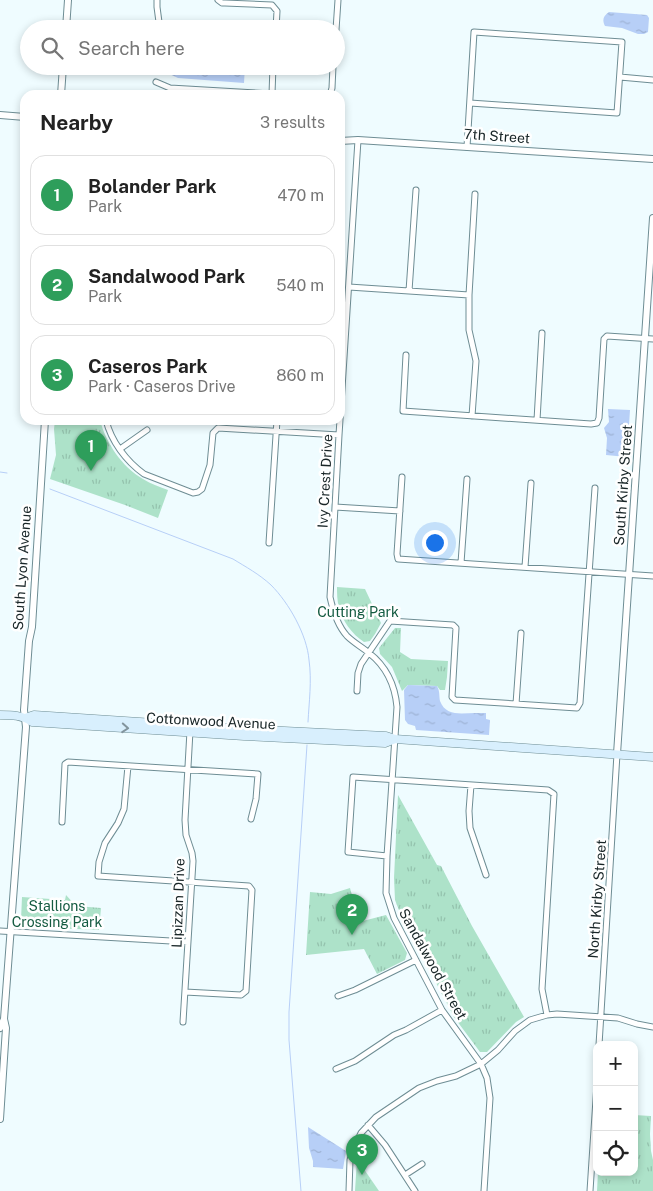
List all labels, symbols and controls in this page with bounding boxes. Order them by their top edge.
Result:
search box [20,20,345,75]
icon: search [38,34,66,62]
text: Search here [78,37,185,59]
text: Nearby [40,110,113,135]
text: 3 results [260,113,325,132]
street label: 7th Street [463,126,531,146]
text: Bolander Park [88,175,217,197]
text: 1 [54,186,60,205]
text: 470 m [277,186,324,205]
text: Park [88,197,122,216]
text: Sandalwood Park [88,265,245,287]
text: 2 [52,276,62,295]
text: 540 m [276,276,324,295]
text: Park [88,287,122,306]
text: Caseros Park [88,355,208,377]
text: 3 [52,366,62,385]
text: 860 m [276,366,324,385]
text: Park · Caseros Drive [88,377,236,396]
street label: South Kirby Street [611,424,635,546]
pin: 1 [75,430,107,471]
street label: Ivy Crest Drive [315,433,335,528]
street label: South Lyon Avenue [10,505,34,631]
your location [422,530,448,556]
park label: Cutting Park [317,604,399,620]
street label: Cottonwood Avenue [146,710,276,732]
one-way arrow [121,723,129,734]
street label: North Kirby Street [585,839,609,959]
street label: Lipizzan Drive [168,858,188,948]
pin: 2 [336,894,368,935]
park label: Stallions Crossing Park [12,898,102,930]
street label: Sandalwood Street [396,906,470,1022]
map controls [593,1041,638,1176]
button: + [593,1041,638,1086]
button: − [593,1086,638,1131]
button: locate [593,1131,638,1176]
pin: 3 [346,1134,378,1175]

